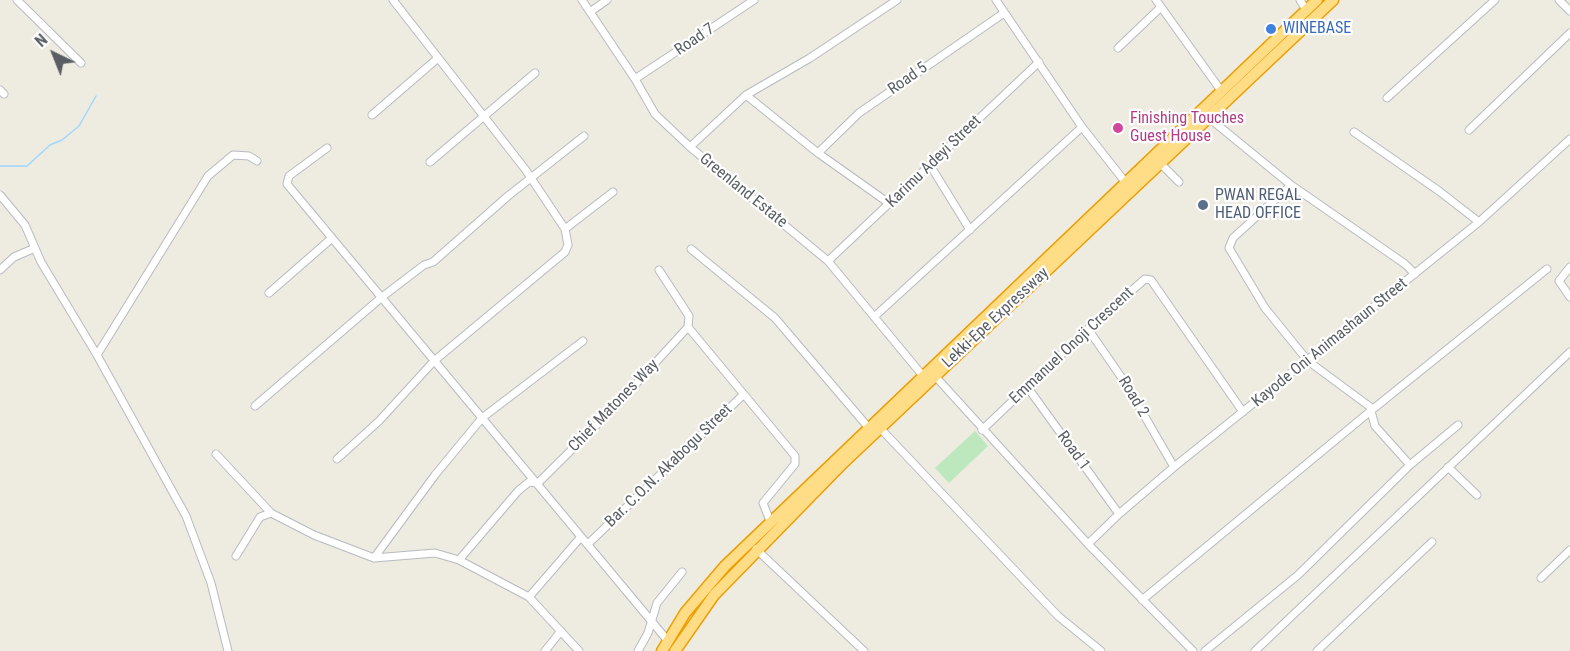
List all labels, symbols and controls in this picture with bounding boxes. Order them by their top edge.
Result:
place label: WINEBASE [1283,19,1351,39]
street label: Road 7 [672,20,718,60]
marker: WINEBASE [1264,22,1278,36]
north arrow [24,24,84,84]
text: N [31,30,51,51]
street label: Road 5 [885,59,931,99]
place label: Finishing Touches Guest House [1130,109,1244,147]
street label: Karimu Adeyi Street [883,112,985,212]
marker: Finishing Touches Guest House [1111,121,1125,135]
street label: Greenland Estate [695,150,791,232]
place label: PWAN REGAL HEAD OFFICE [1215,186,1301,224]
marker: PWAN REGAL HEAD OFFICE [1196,198,1210,212]
street label: Lekki-Epe Expressway [939,264,1053,372]
street label: Kayode Oni Animashaun Street [1248,274,1412,412]
street label: Emmanuel Onoji Crescent [1006,284,1138,408]
street label: Chief Matones Way [565,356,663,456]
street label: Road 2 [1114,373,1152,421]
street label: Bar. C.O.N. Akabogu Street [601,400,737,532]
street label: Road 1 [1052,428,1094,474]

